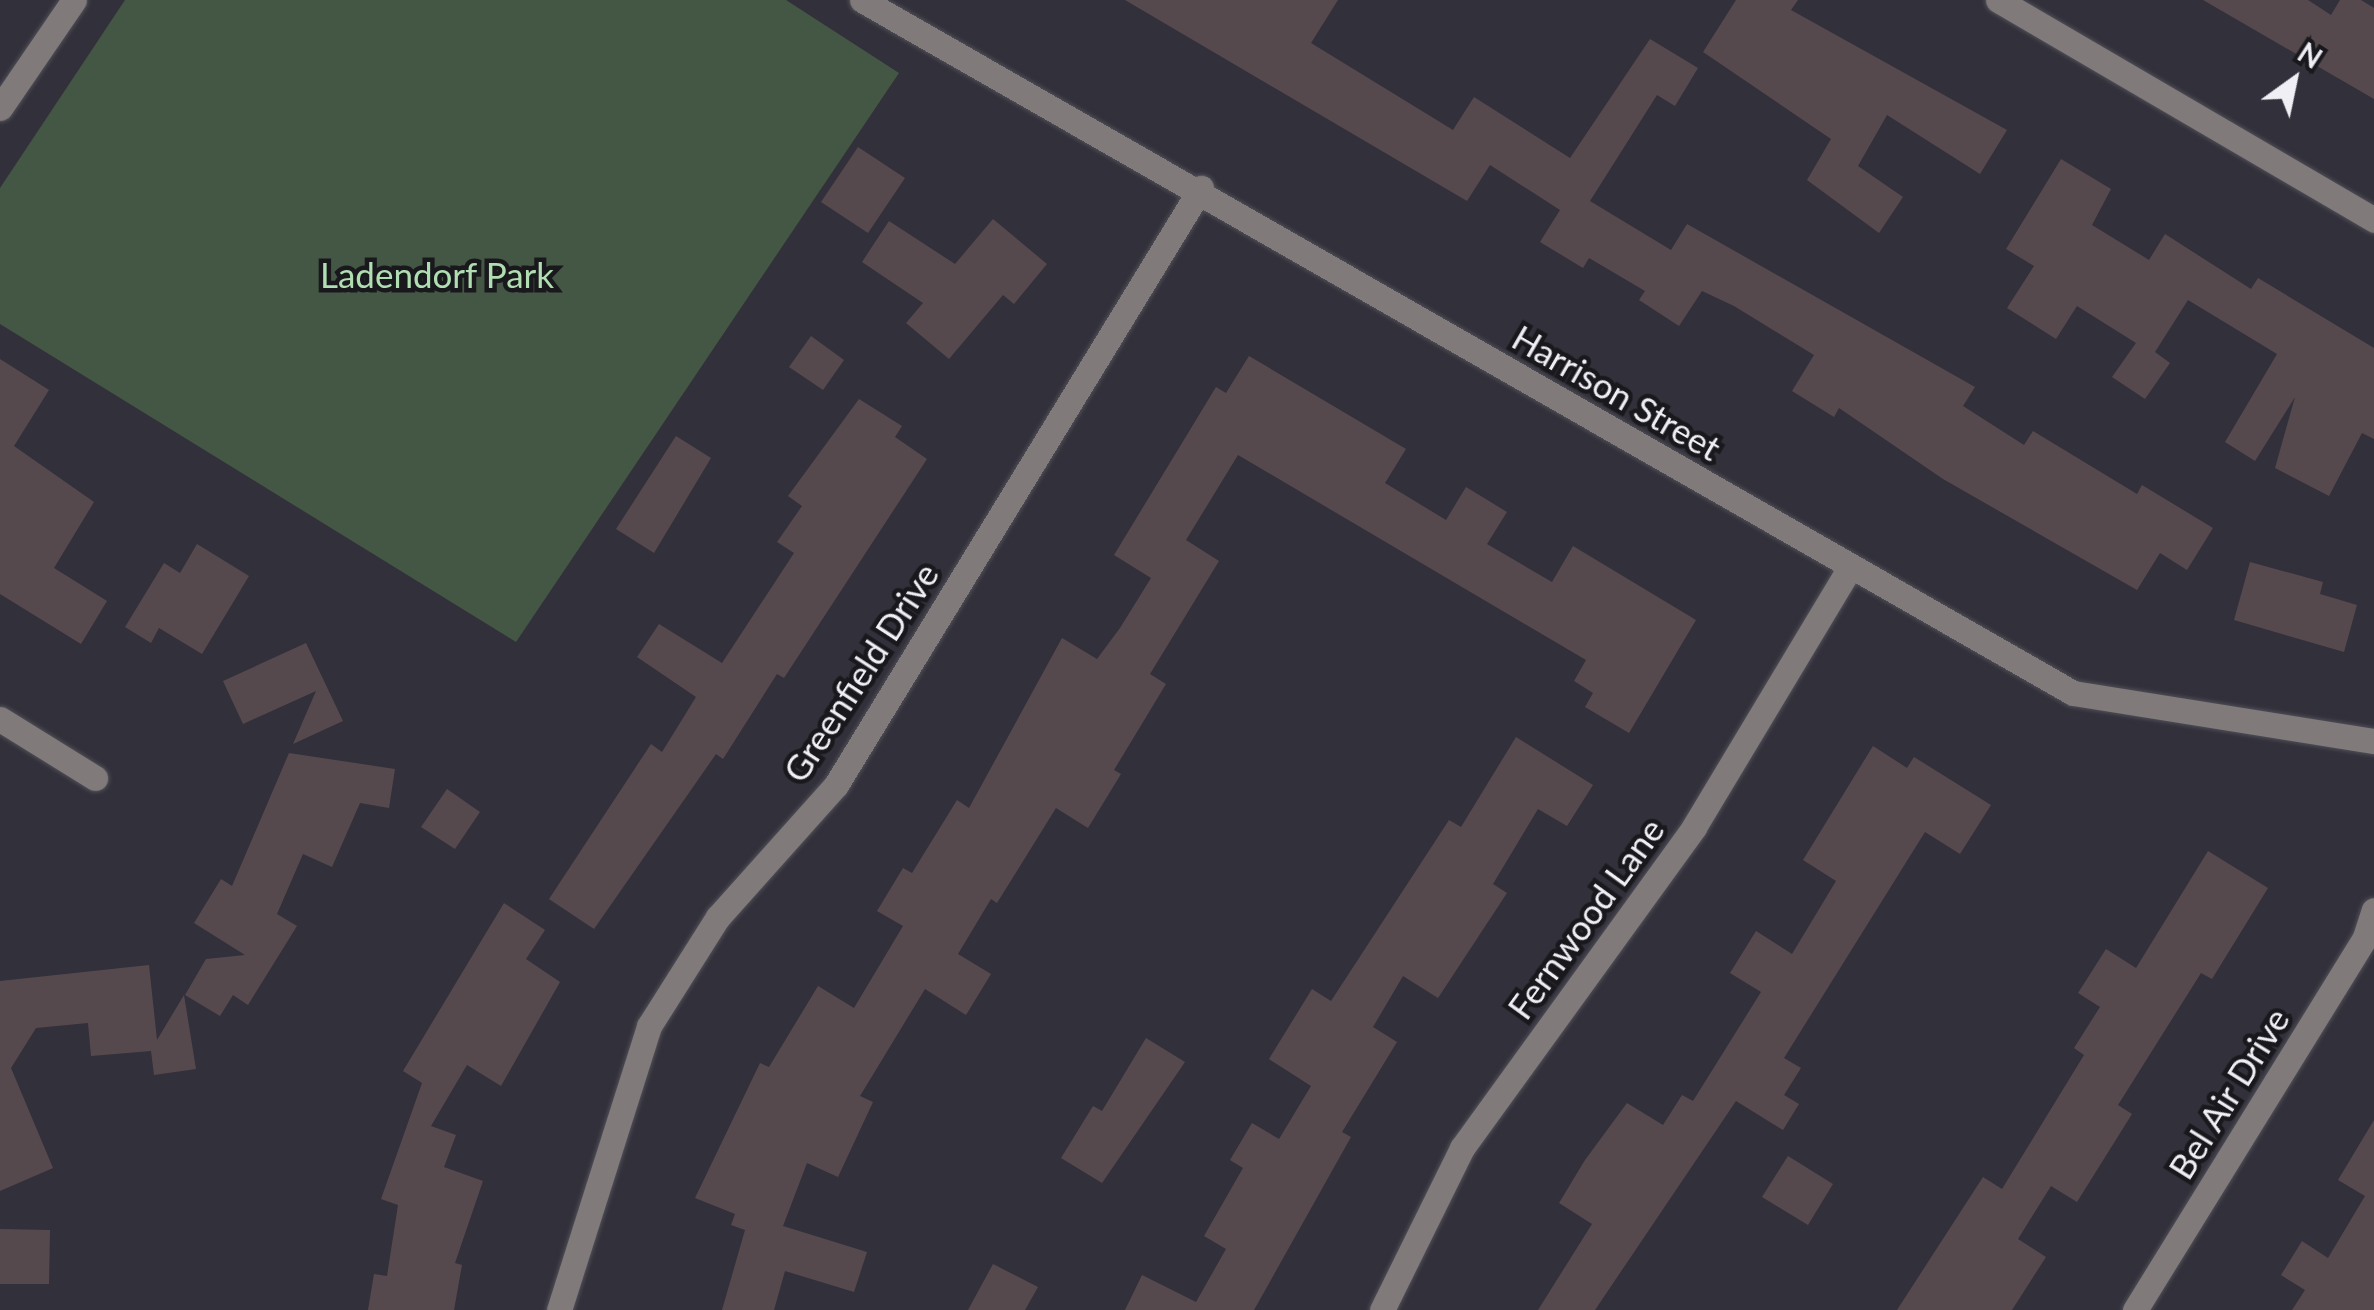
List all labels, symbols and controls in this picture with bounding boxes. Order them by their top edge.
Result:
north arrow [2244,30,2344,130]
text: N [2292,35,2329,75]
park label: Ladendorf Park [320,253,554,295]
street label: Harrison Street [1506,316,1728,468]
street label: Greenfield Drive [774,555,946,789]
street label: Fernwood Lane [1498,809,1672,1027]
street label: Bel Air Drive [2158,999,2298,1187]

